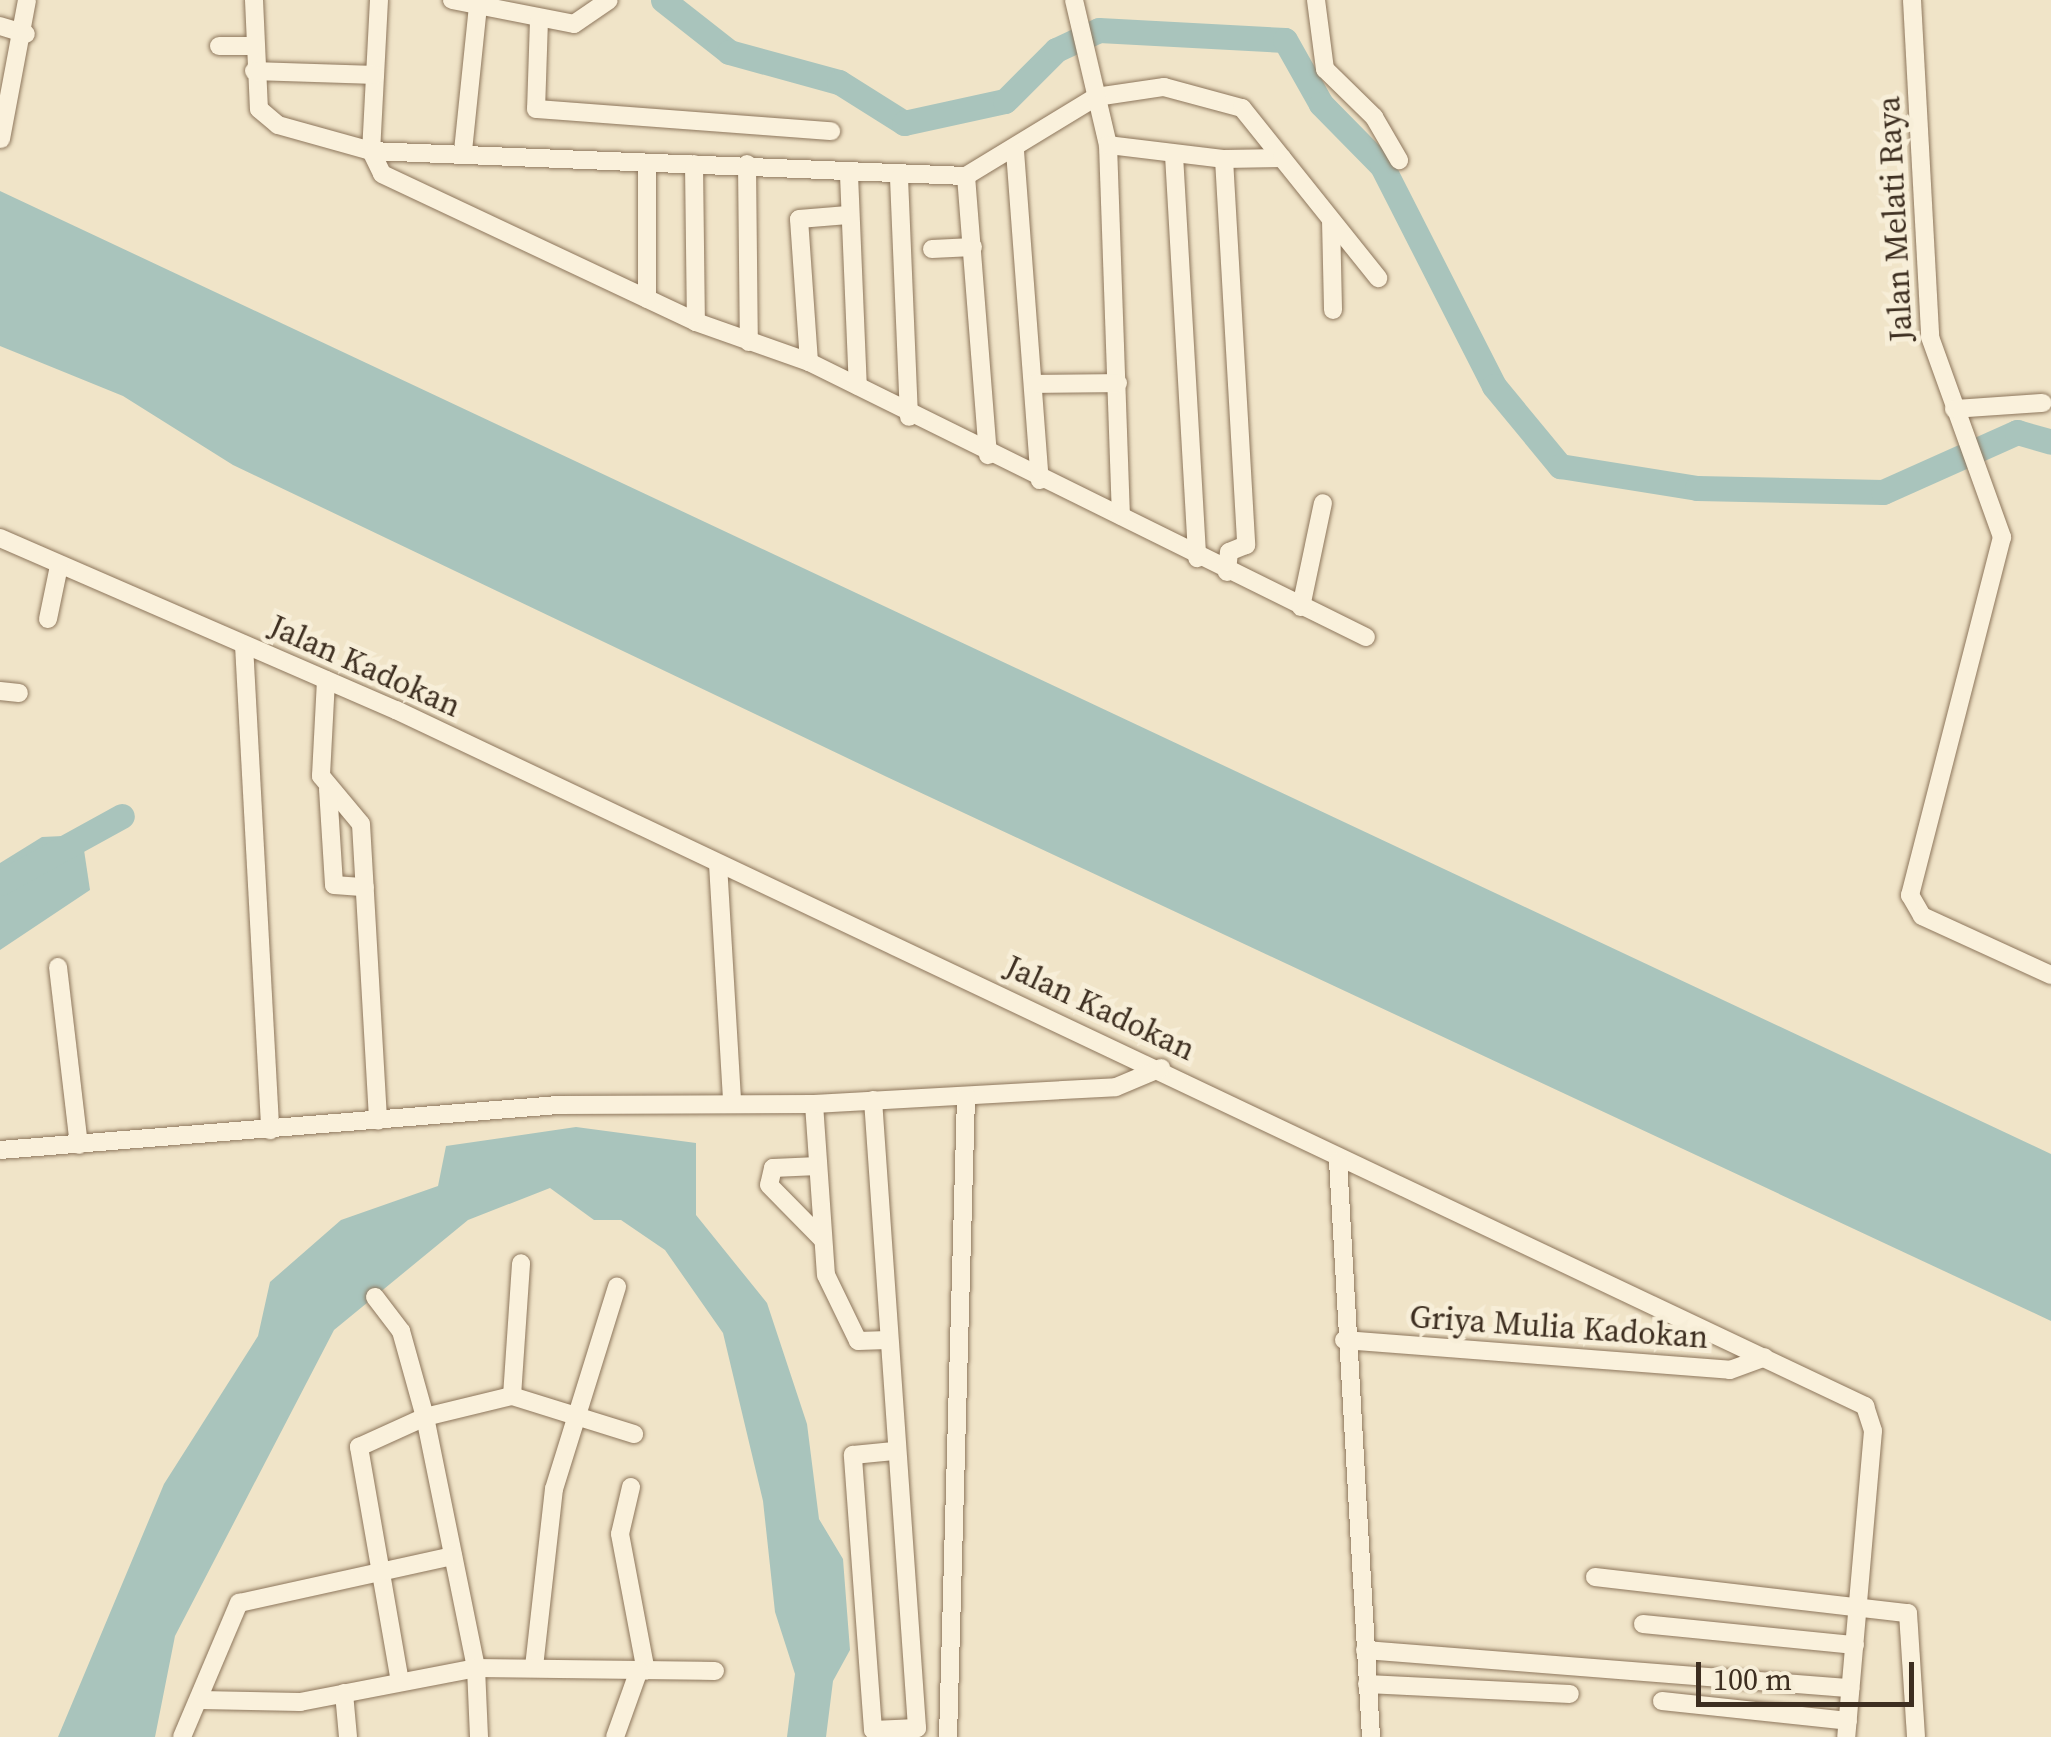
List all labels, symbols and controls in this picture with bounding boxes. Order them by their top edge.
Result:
street label: Jalan Melati Raya [1869,95,1921,343]
street label: Jalan Kadokan [263,607,467,725]
street label: Jalan Kadokan [999,947,1201,1069]
street label: Griya Mulia Kadokan [1408,1297,1710,1357]
scale bar [1701,1642,1918,1704]
text: 100 m [1713,1659,1792,1700]

